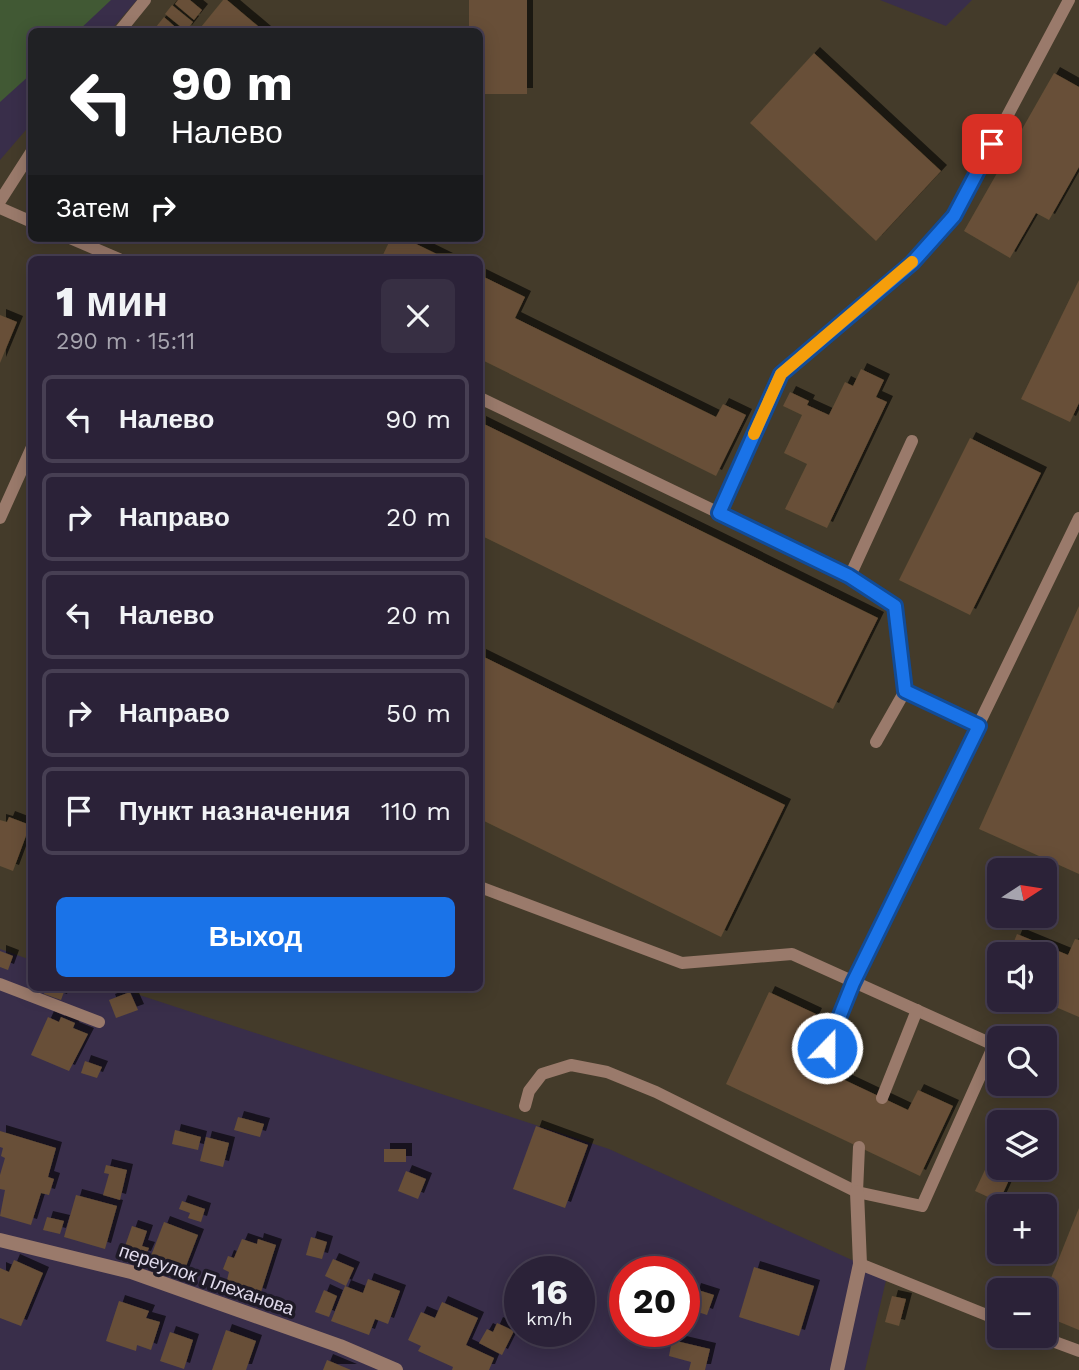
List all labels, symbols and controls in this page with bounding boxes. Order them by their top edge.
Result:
text: 90 m [171,54,293,112]
icon: left [56,56,147,147]
text: Налево [171,113,283,151]
pin [962,114,1022,174]
icon: arrive [973,125,1011,163]
icon: right [144,189,182,227]
text: Затем [56,193,130,223]
text: 1 мин [56,277,168,326]
button: close [381,279,455,353]
text: 290 m · 15:11 [56,328,195,355]
icon: left [60,400,98,438]
text: Налево [119,404,214,434]
text: 90 m [385,404,451,434]
icon: right [60,498,98,536]
text: Направо [119,502,230,532]
text: 20 m [386,502,451,532]
icon: left [60,596,98,634]
text: Налево [119,600,214,630]
text: 20 m [386,600,451,630]
icon: right [60,694,98,732]
text: Направо [119,698,230,728]
text: 50 m [386,698,451,728]
icon: arrive [60,792,98,830]
text: Пункт назначения [119,796,350,826]
text: 110 m [381,796,451,826]
north arrow [987,858,1057,928]
map controls [987,858,1057,1348]
button: Выход [56,897,455,977]
button: sound [987,942,1057,1012]
position arrow [790,1011,864,1085]
button: search [987,1026,1057,1096]
button: layers [987,1110,1057,1180]
button: + [987,1194,1057,1264]
street label: переулок Плеханова [116,1239,298,1320]
speed limit sign: 20 [609,1256,700,1347]
text: 16 [531,1271,568,1313]
button: − [987,1278,1057,1348]
text: km/h [526,1308,573,1329]

